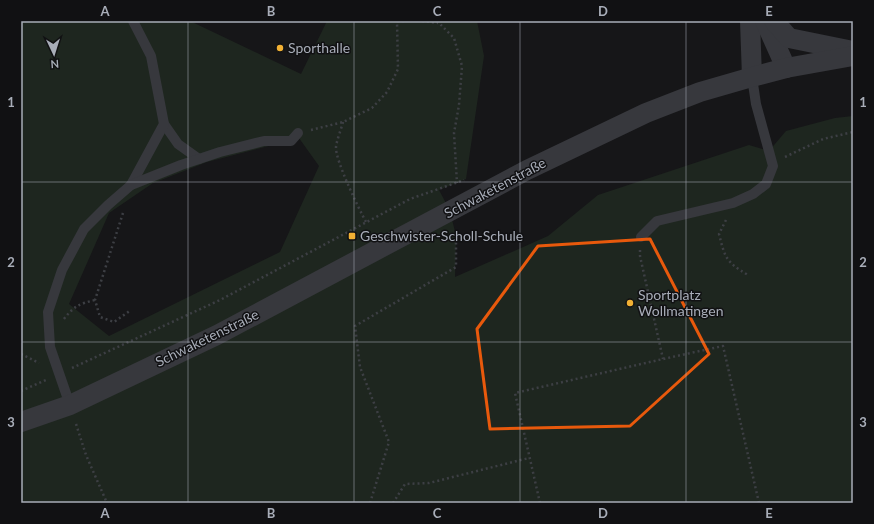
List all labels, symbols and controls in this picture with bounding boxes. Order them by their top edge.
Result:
text: A [99,3,110,19]
text: B [267,3,276,19]
text: C [433,3,442,19]
text: D [598,3,608,19]
text: E [765,3,773,19]
north arrow [34,34,74,74]
place label: Sporthalle [288,39,350,56]
marker: Sporthalle [275,43,285,53]
text: N [50,58,59,71]
text: 1 [7,94,15,110]
text: 1 [859,94,867,110]
street label: Schwaketenstraße [441,154,548,222]
place label: Geschwister-Scholl-Schule [360,227,523,244]
marker: Geschwister-Scholl-Schule [347,231,357,241]
text: 2 [7,254,15,270]
text: 2 [859,254,867,270]
place label: Sportplatz Wollmatingen [638,286,723,319]
marker: Sportplatz Wollmatingen [625,298,635,308]
street label: Schwaketenstraße [152,305,261,370]
text: 3 [7,414,15,430]
text: 3 [859,414,867,430]
text: A [99,505,110,521]
text: B [267,505,276,521]
text: C [433,505,442,521]
text: D [598,505,608,521]
text: E [765,505,773,521]

